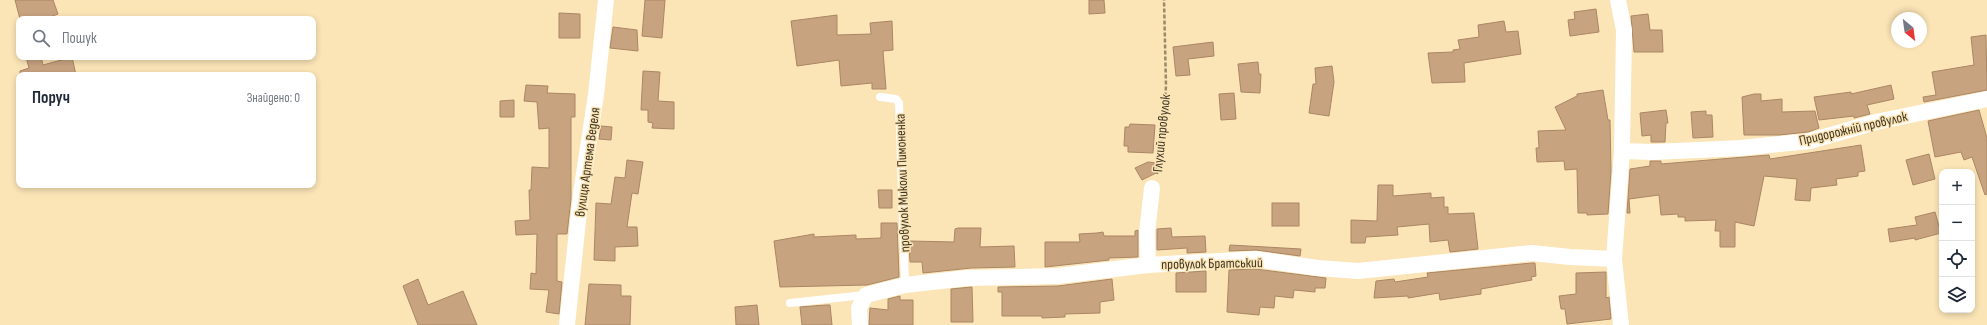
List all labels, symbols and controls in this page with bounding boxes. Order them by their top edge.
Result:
north arrow [1891,12,1927,48]
search box [16,16,316,60]
icon: search [30,27,52,49]
text: Пошук [62,29,97,48]
text: Поруч [32,88,70,108]
text: Знайдено: 0 [247,90,300,106]
street label: Глухий провулок [1149,93,1174,173]
street label: вулиця Артема Веделя [571,106,604,218]
street label: Придорожній провулок [1797,108,1910,149]
street label: провулок Миколи Пимоненка [892,113,913,253]
map controls [1939,169,1975,313]
button: + [1939,169,1975,205]
button: − [1939,205,1975,241]
button: locate [1939,241,1975,277]
street label: провулок Братський [1161,254,1263,273]
button: layers [1939,277,1975,313]

